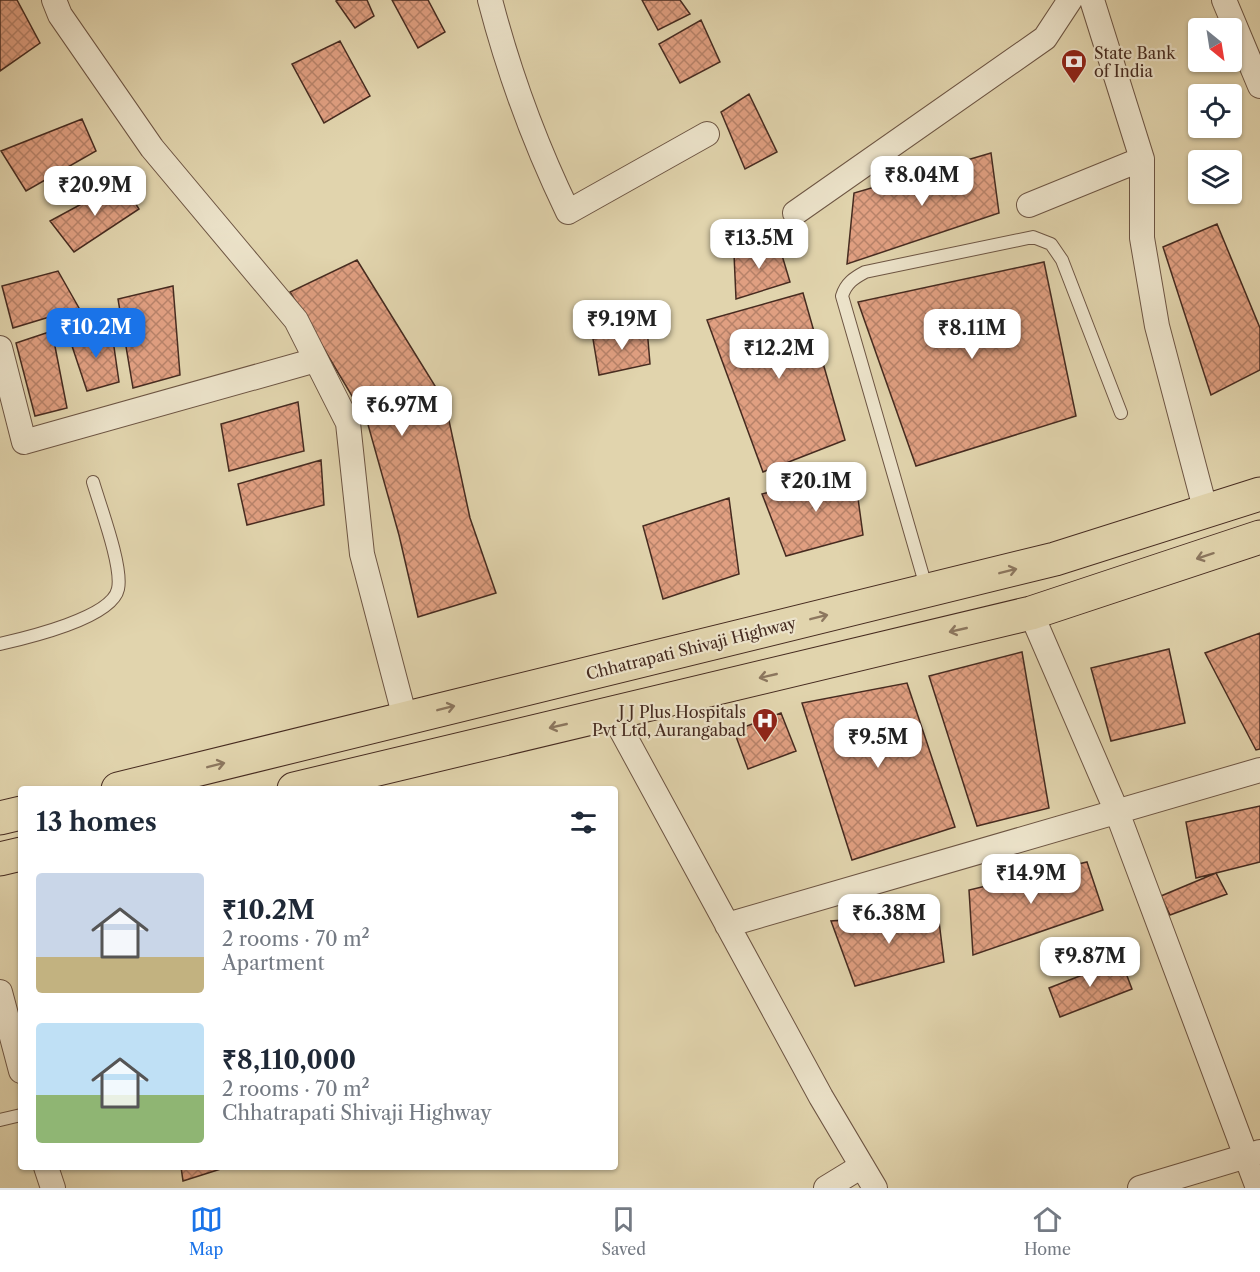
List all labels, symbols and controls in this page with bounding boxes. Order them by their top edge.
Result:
north arrow [1188,18,1242,72]
map controls [1188,18,1242,204]
place label: State Bank of India [1094,43,1176,81]
bank icon: State Bank of India [1059,47,1089,85]
button: locate [1188,84,1242,138]
button: layers [1188,150,1242,204]
pin: ₹8.04M [873,156,971,207]
text: ₹8.04M [885,163,959,187]
pin: ₹20.9M [46,166,144,217]
text: ₹20.9M [58,173,132,197]
pin: ₹13.5M [710,219,808,270]
text: ₹13.5M [724,226,794,250]
pin: ₹9.19M [573,300,671,351]
text: ₹9.19M [587,307,657,331]
pin: ₹10.2M [47,308,145,359]
pin: ₹8.11M [923,309,1021,360]
text: ₹10.2M [60,315,132,339]
text: ₹8.11M [938,316,1006,340]
pin: ₹12.2M [730,329,828,380]
text: ₹12.2M [744,336,814,360]
pin: ₹6.97M [353,386,451,437]
text: ₹6.97M [366,393,438,417]
pin: ₹20.1M [767,462,865,513]
text: ₹20.1M [780,469,852,493]
one-way arrow [1195,551,1214,562]
one-way arrow [998,564,1017,576]
one-way arrow [809,610,828,622]
street label: Chhatrapati Shivaji Highway [584,612,799,684]
one-way arrow [949,625,968,637]
one-way arrow [759,670,778,682]
one-way arrow [436,702,455,714]
place label: J J Plus Hospitals Pvt Ltd, Aurangabad [592,702,746,740]
hospital icon: J J Plus Hospitals Pvt Ltd, Aurangabad [750,706,780,744]
pin: ₹9.5M [836,718,920,769]
one-way arrow [549,721,568,732]
text: ₹9.5M [848,725,908,749]
one-way arrow [206,758,225,770]
text: 13 homes [36,806,157,838]
icon: filters [567,806,600,839]
pin: ₹14.9M [982,854,1080,905]
text: ₹14.9M [996,861,1066,885]
text: ₹10.2M [222,894,315,926]
pin: ₹6.38M [840,894,938,945]
icon: home [84,897,156,969]
text: ₹6.38M [852,901,926,925]
text: 2 rooms · 70 m² [222,927,370,951]
pin: ₹9.87M [1041,937,1139,988]
text: ₹9.87M [1054,944,1126,968]
text: Apartment [222,951,325,975]
text: ₹8,110,000 [222,1044,356,1076]
icon: home [84,1047,156,1119]
text: 2 rooms · 70 m² [222,1077,370,1101]
text: Chhatrapati Shivaji Highway [222,1101,492,1125]
tab: Map [189,1203,223,1259]
tab: Saved [601,1203,646,1259]
tab: Home [1024,1203,1071,1259]

